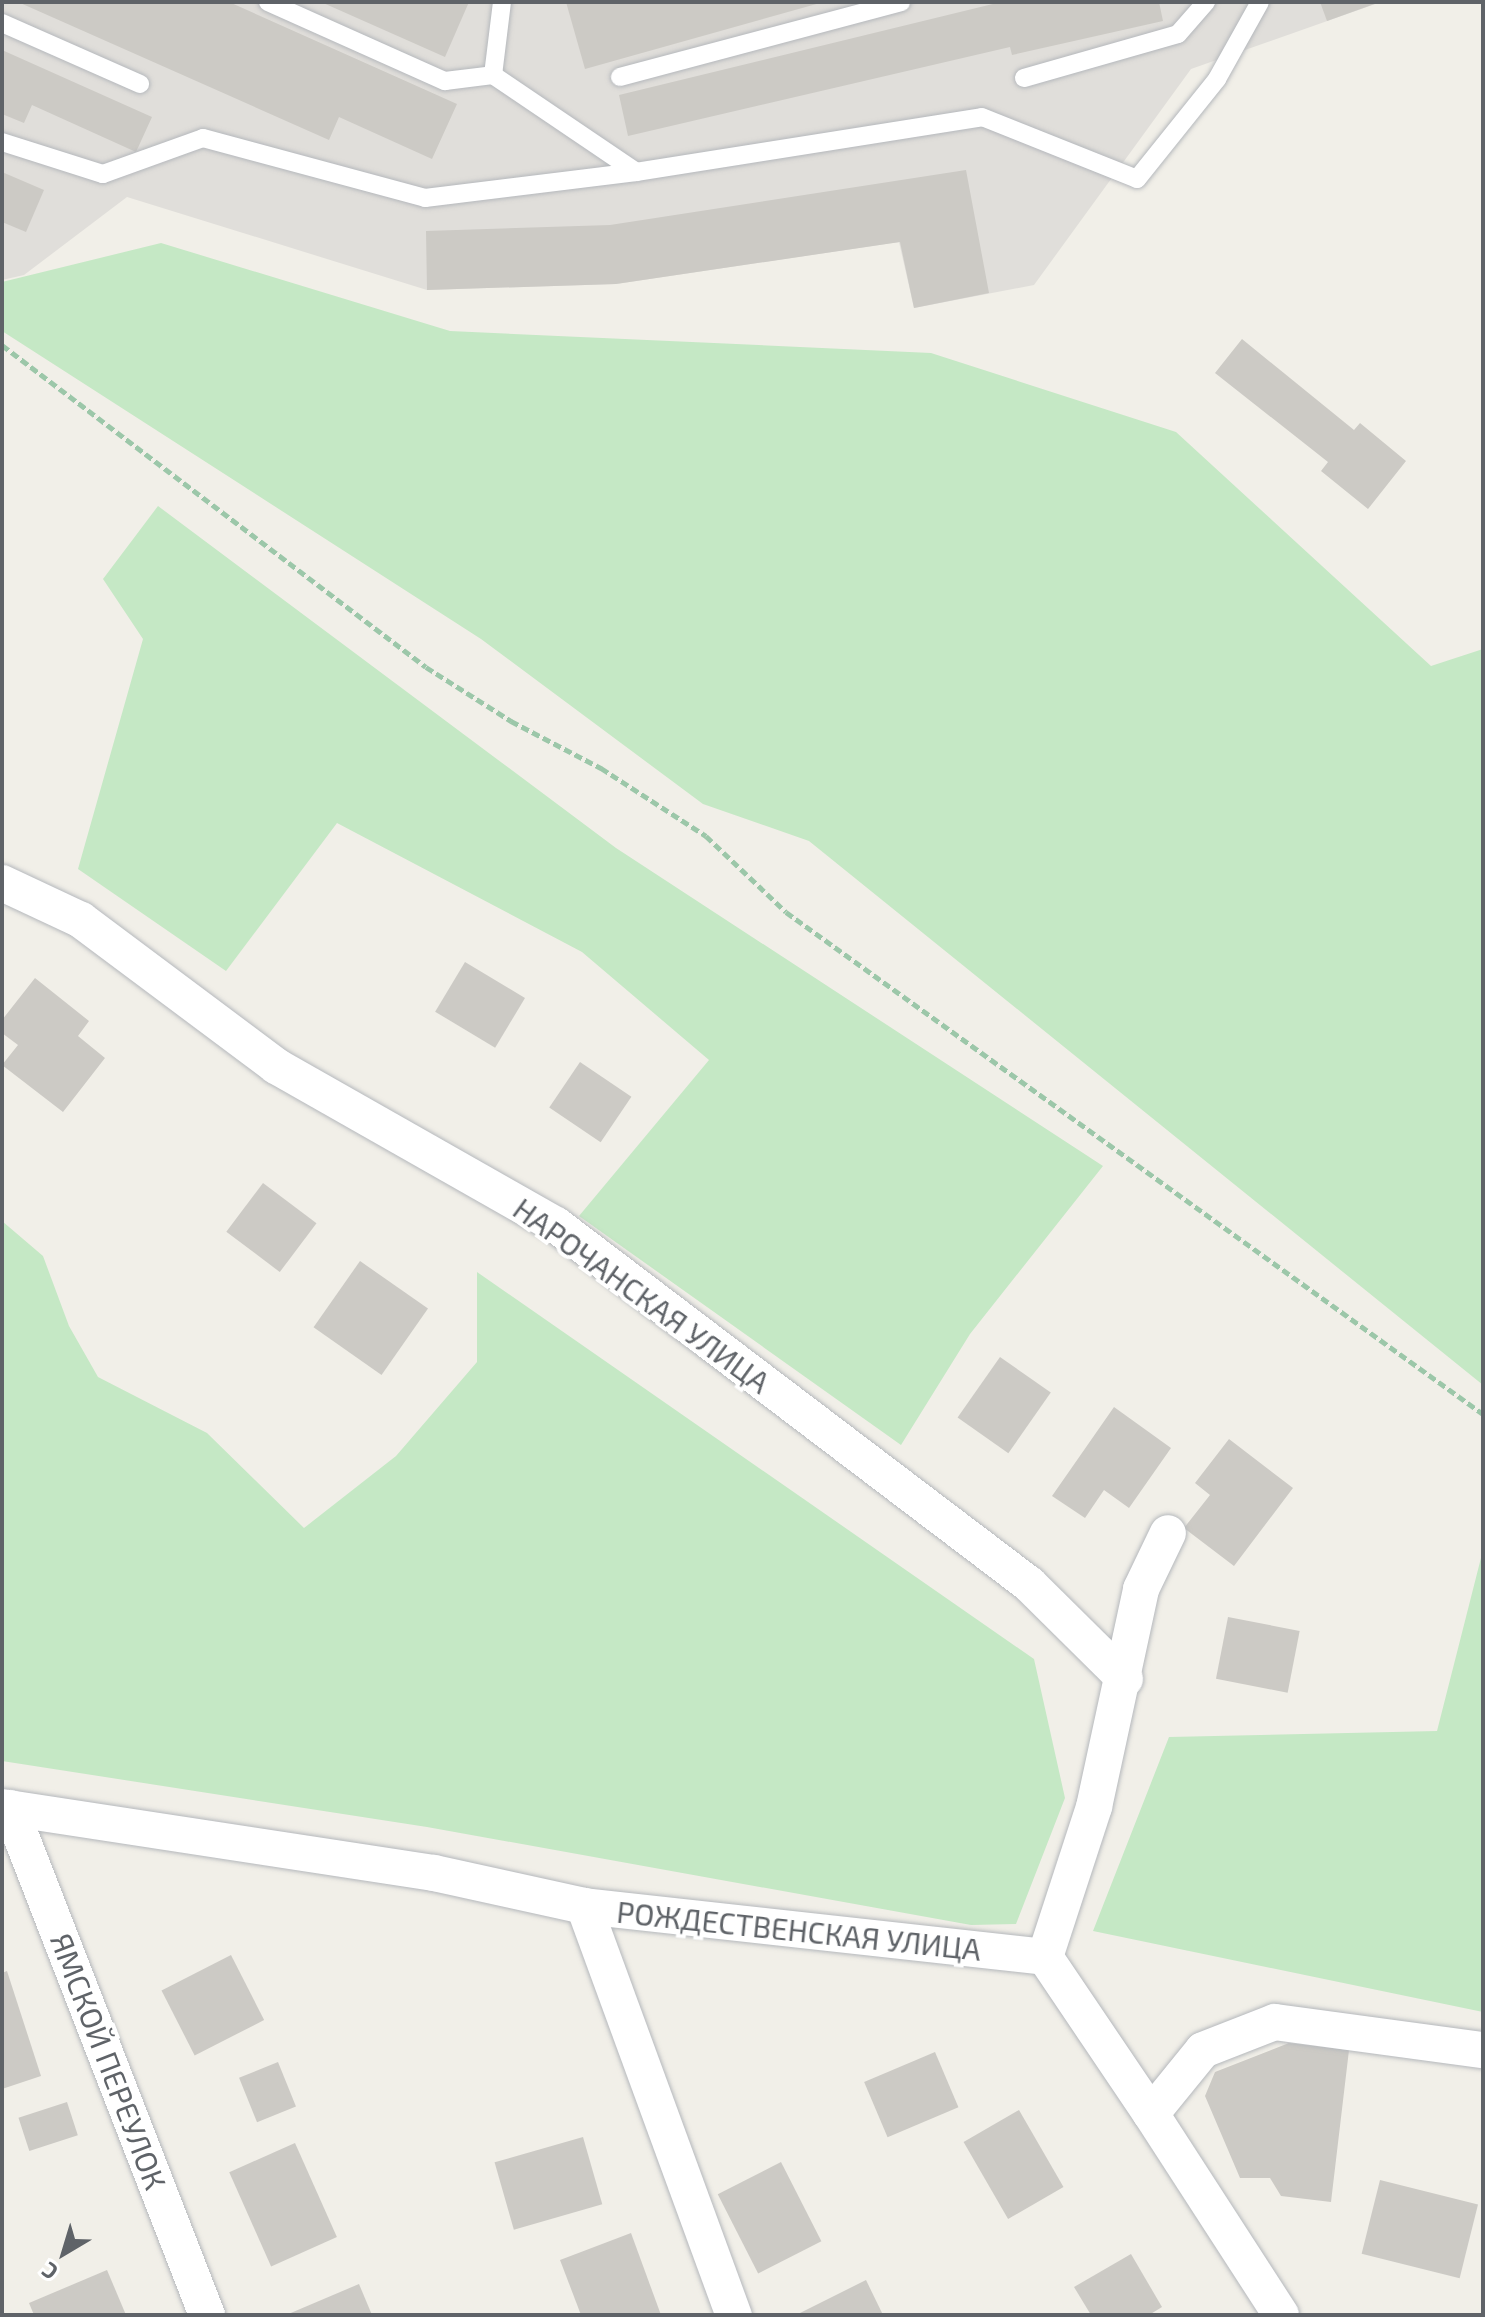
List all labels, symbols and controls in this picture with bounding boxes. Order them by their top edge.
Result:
street label: НАРОЧАНСКАЯ УЛИЦА [507,1190,777,1400]
street label: РОЖДЕСТВЕНСКАЯ УЛИЦА [615,1893,983,1967]
street label: ЯМСКОЙ ПЕРЕУЛОК [44,1928,174,2194]
north arrow [24,2213,104,2293]
text: С [36,2258,62,2286]

